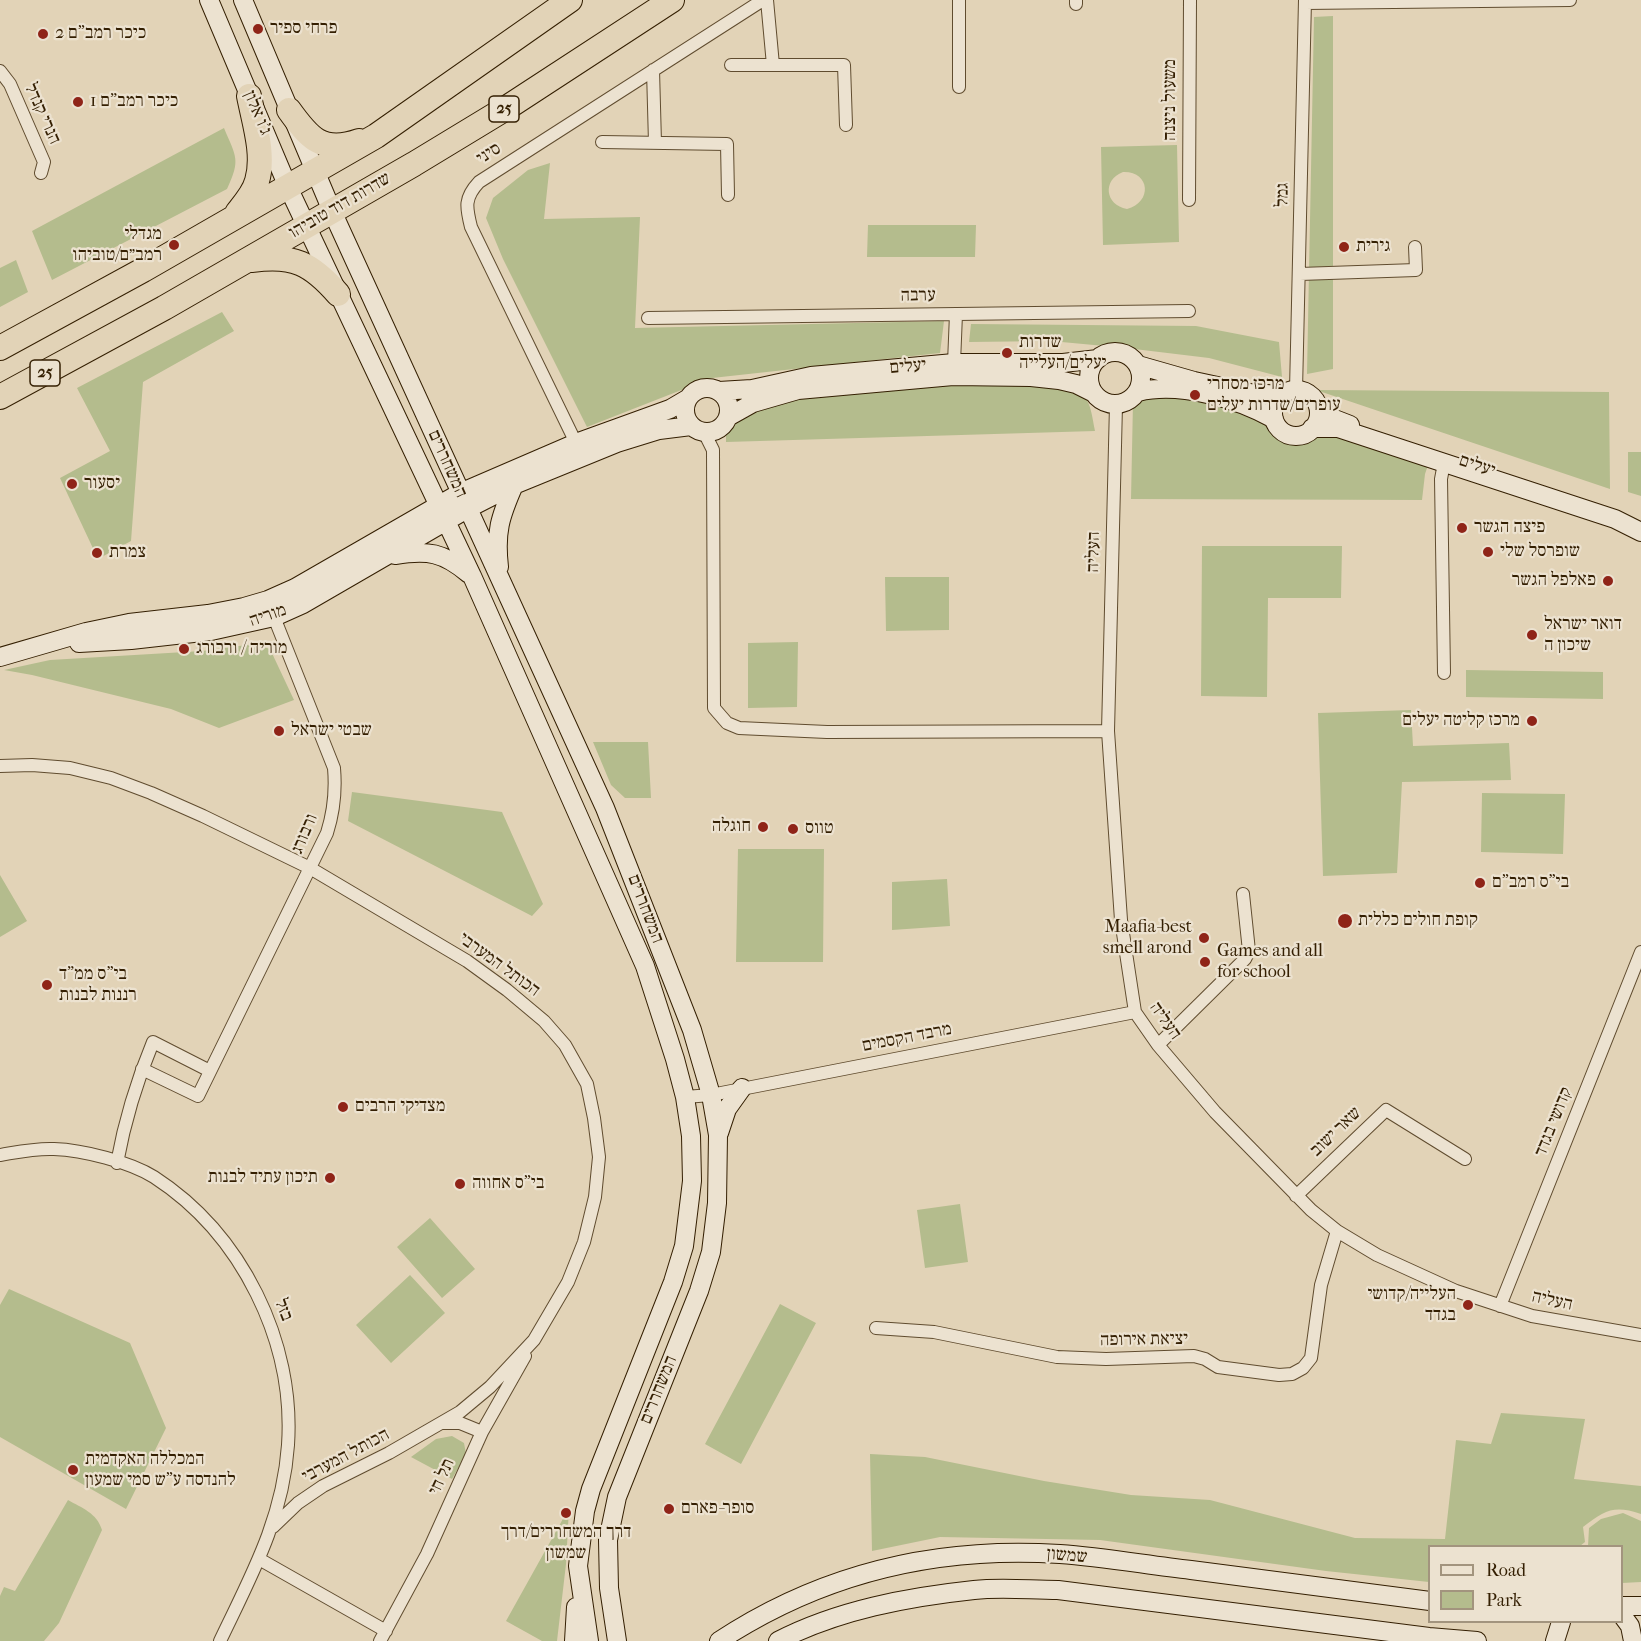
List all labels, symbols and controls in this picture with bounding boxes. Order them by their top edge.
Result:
place label: פרחי ספיר [270,18,338,40]
marker: פרחי ספיר [251,22,265,36]
place label: כיכר רמב"ם 2 [55,23,146,45]
marker: כיכר רמב"ם 2 [36,27,50,41]
street label: משעול ניצנה [1160,59,1182,141]
street label: הנרי קנדל [19,80,65,148]
street label: ג'ו אלון [238,88,276,138]
place label: כיכר רמב"ם 1 [90,91,178,113]
marker: כיכר רמב"ם 1 [71,95,85,109]
road number: 25 [489,96,519,122]
street label: סיני [473,138,505,170]
street label: שדרות דוד טוביהו [285,168,395,244]
street label: גמל [1272,183,1294,207]
place label: מגדלי רמב״ם/טוביהו [73,224,162,266]
place label: גירית [1356,236,1390,258]
marker: מגדלי רמב״ם/טוביהו [167,238,181,252]
marker: גירית [1337,240,1351,254]
street label: ערבה [900,285,936,307]
place label: שדרות יעלים/העלייה [1019,332,1106,374]
marker: שדרות יעלים/העלייה [1000,346,1014,360]
street label: יעלים [889,355,927,379]
road number: 25 [30,360,60,386]
place label: מרכז מסחרי עופרים/שדרות יעלים [1207,374,1340,416]
marker: מרכז מסחרי עופרים/שדרות יעלים [1188,388,1202,402]
street label: המשחררים [423,427,471,501]
street label: יעלים [1456,450,1498,482]
place label: יסעור [84,473,120,495]
marker: יסעור [65,477,79,491]
place label: פיצה הגשר [1474,517,1545,539]
marker: פיצה הגשר [1455,521,1469,535]
street label: העליה [1083,531,1105,573]
place label: שופרסל שלי [1500,541,1580,563]
place label: צמרת [109,542,146,564]
marker: שופרסל שלי [1481,545,1495,559]
marker: צמרת [90,546,104,560]
place label: פאלפל הגשר [1512,570,1596,592]
marker: פאלפל הגשר [1601,574,1615,588]
street label: מוריה [247,600,289,632]
place label: דואר ישראל שיכון ה [1544,614,1622,656]
marker: דואר ישראל שיכון ה [1525,628,1539,642]
place label: מוריה / ורבורג [196,638,287,660]
marker: מוריה / ורבורג [177,642,191,656]
place label: מרכז קליטה יעלים [1402,710,1520,732]
marker: מרכז קליטה יעלים [1525,714,1539,728]
place label: שבטי ישראל [291,720,372,742]
marker: שבטי ישראל [272,724,286,738]
street label: ורבורג [287,811,323,857]
place label: חוגלה [712,816,751,838]
place label: טווס [805,818,834,840]
marker: חוגלה [756,820,770,834]
marker: טווס [786,822,800,836]
street label: המשחררים [622,872,668,946]
place label: בי"ס רמב"ם [1492,872,1569,894]
marker: בי"ס רמב"ם [1473,876,1487,890]
place label: קופת חולים כללית [1358,910,1478,932]
marker: קופת חולים כללית [1336,912,1354,930]
place label: Maafia-best smell arond [1103,917,1192,960]
street label: הכותל המערבי [454,928,544,1002]
marker: Maafia-best smell arond [1197,931,1211,945]
place label: Games and all for school [1217,941,1323,984]
marker: Games and all for school [1198,955,1212,969]
place label: בי"ס ממ"ד רננות לבנות [59,964,137,1006]
marker: בי"ס ממ"ד רננות לבנות [40,978,54,992]
street label: העליה [1144,998,1186,1044]
street label: מרבד הקסמים [860,1019,954,1057]
street label: קדושי בגדד [1530,1084,1578,1160]
place label: מצדיקי הרבים [355,1096,445,1118]
marker: מצדיקי הרבים [336,1100,350,1114]
street label: שאר ישוב [1306,1102,1366,1162]
place label: תיכון עתיד לבנות [208,1167,318,1189]
marker: תיכון עתיד לבנות [323,1171,337,1185]
place label: בי"ס אחווה [472,1173,544,1195]
marker: בי"ס אחווה [453,1177,467,1191]
place label: העלייה/קדושי בגדד [1367,1284,1456,1326]
street label: העליה [1530,1286,1574,1316]
street label: בזל [269,1296,297,1324]
marker: העלייה/קדושי בגדד [1461,1298,1475,1312]
street label: יציאת אירופה [1100,1328,1188,1352]
street label: המשחררים [636,1353,682,1427]
street label: הכותל המערבי [299,1424,393,1488]
place label: המכללה האקדמית להנדסה ע"ש סמי שמעון [85,1449,236,1492]
street label: תל חי [424,1455,460,1499]
marker: המכללה האקדמית להנדסה ע"ש סמי שמעון [66,1463,80,1477]
place label: סופר-פארם [681,1498,754,1520]
marker: סופר-פארם [662,1502,676,1516]
marker: דרך המשחררים/דרך שמשון [559,1506,573,1520]
place label: דרך המשחררים/דרך שמשון [501,1522,631,1564]
street label: שמשון [1046,1543,1088,1569]
legend [1428,1545,1623,1623]
text: Road [1486,1560,1526,1581]
text: Park [1486,1590,1522,1611]

